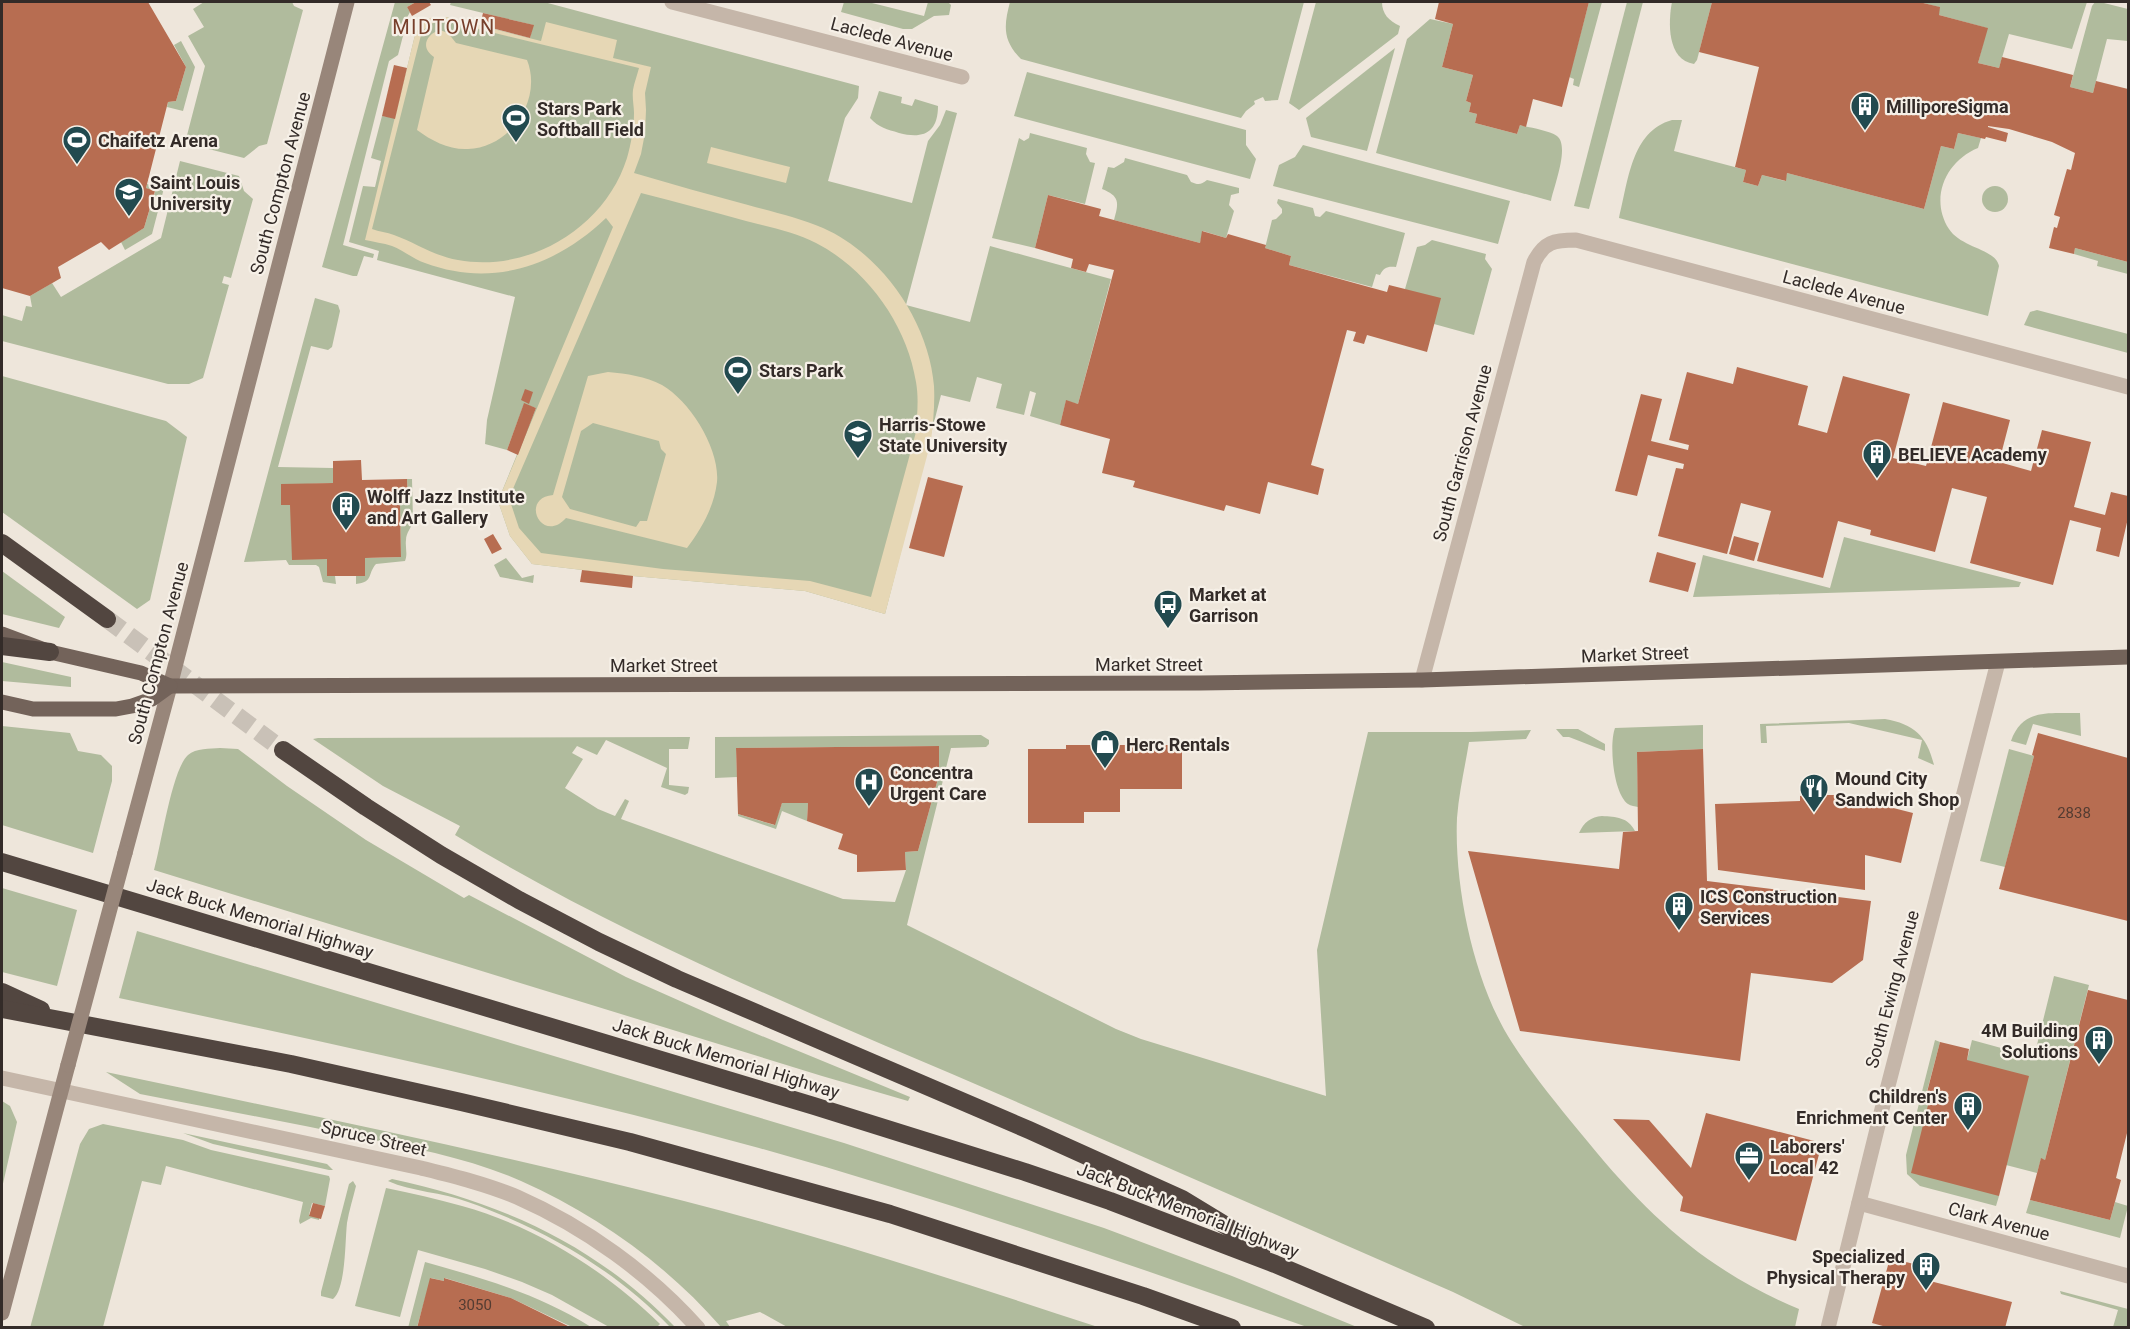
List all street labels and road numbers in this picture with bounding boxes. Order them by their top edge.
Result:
street label: Laclede Avenue [828,13,956,65]
street label: South Compton Avenue [245,89,315,277]
street label: Laclede Avenue [1780,266,1908,318]
street label: South Garrison Avenue [1428,362,1496,544]
street label: South Compton Avenue [123,559,193,747]
street label: Market Street [1581,642,1689,666]
street label: Market Street [1095,654,1203,675]
street label: Market Street [610,655,718,676]
street label: Jack Buck Memorial Highway [144,873,376,963]
street label: South Ewing Avenue [1861,908,1923,1070]
street label: Jack Buck Memorial Highway [610,1013,842,1103]
street label: Spruce Street [319,1116,429,1160]
street label: Jack Buck Memorial Highway [1074,1158,1302,1262]
street label: Clark Avenue [1946,1197,2052,1245]

